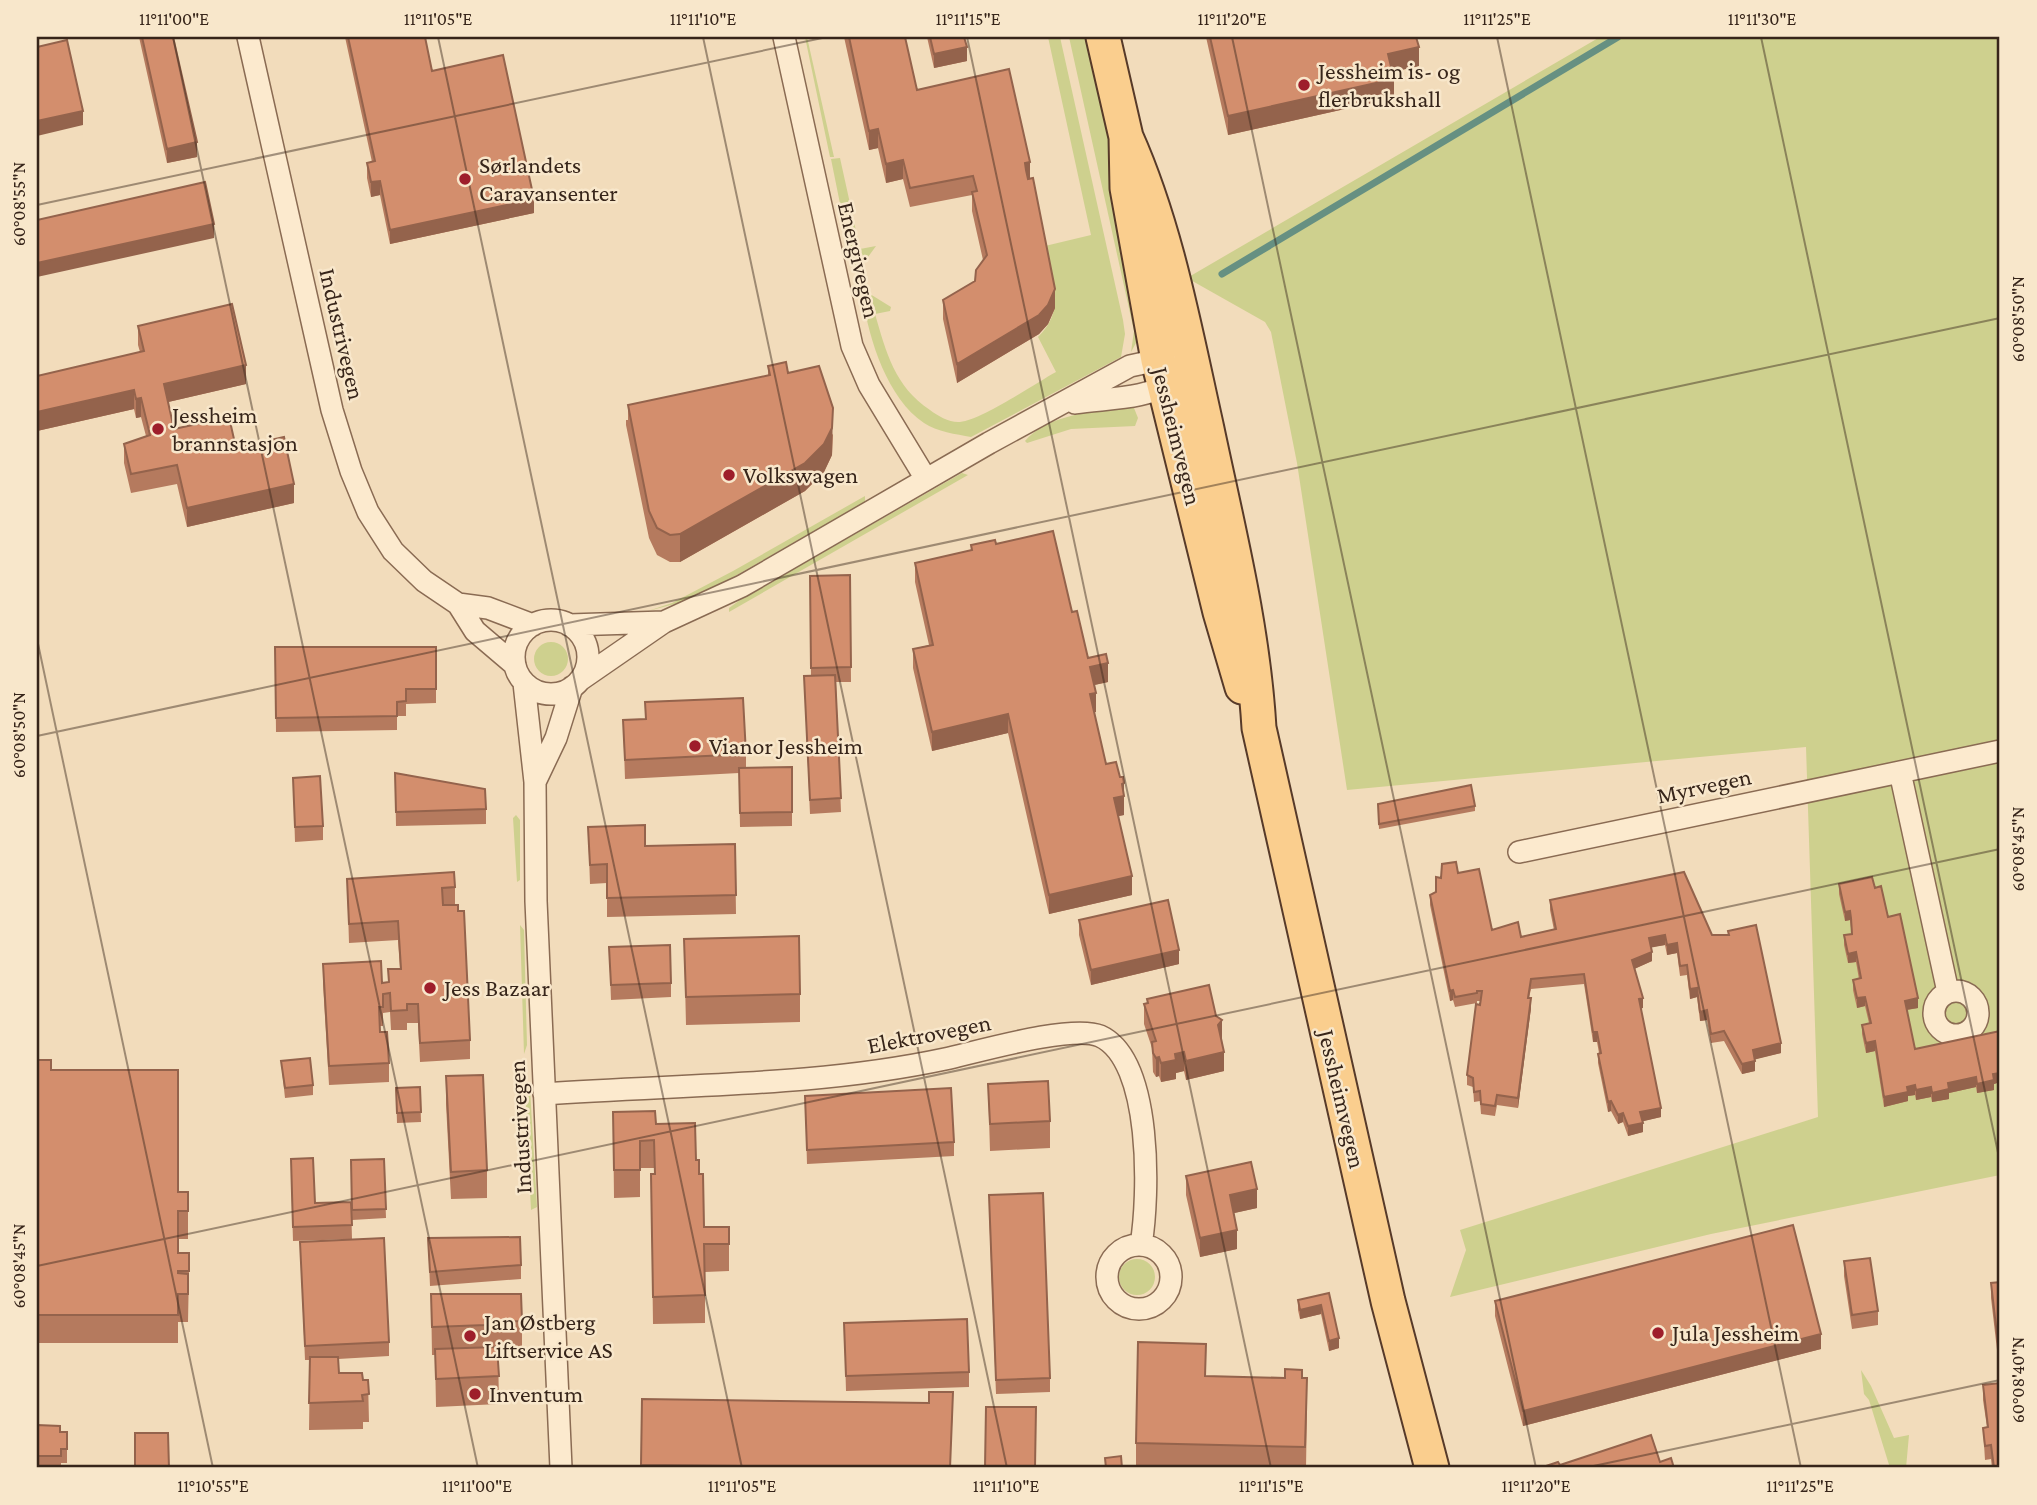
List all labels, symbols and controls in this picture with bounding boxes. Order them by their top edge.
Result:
text: 11°11'00"E [139,9,209,29]
text: 11°11'05"E [404,9,473,29]
text: 11°11'10"E [670,9,737,29]
text: 11°11'15"E [935,9,1001,29]
text: 11°11'20"E [1197,9,1267,29]
text: 11°11'25"E [1463,9,1531,29]
text: 11°11'30"E [1728,9,1797,29]
place label: Jessheim is- og flerbrukshall [1316,57,1461,112]
marker: Jessheim is- og flerbrukshall [1296,77,1312,93]
place label: Sørlandets Caravansenter [479,151,618,206]
text: 60°08'55"N [9,162,29,246]
marker: Sørlandets Caravansenter [457,171,473,187]
street label: Energivegen [833,199,886,321]
street label: Industrivegen [314,266,371,402]
text: 60°08'50"N [2008,276,2028,362]
street label: Jessheimvegen [1147,362,1208,508]
place label: Jessheim brannstasjon [170,401,298,456]
marker: Jessheim brannstasjon [150,421,166,437]
place label: Volkswagen [743,461,858,488]
marker: Volkswagen [721,467,737,483]
text: 60°08'50"N [9,692,29,778]
place label: Vianor Jessheim [709,732,863,759]
marker: Vianor Jessheim [687,738,703,754]
street label: Myrvegen [1654,762,1754,809]
text: 60°08'45"N [2008,806,2028,892]
place label: Jess Bazaar [442,974,551,1001]
marker: Jess Bazaar [422,980,438,996]
street label: Elektrovegen [865,1008,993,1059]
street label: Jessheimvegen [1313,1025,1372,1171]
street label: Industrivegen [503,1059,536,1195]
text: 60°08'45"N [9,1223,29,1309]
place label: Jan Østberg Liftservice AS [482,1308,613,1363]
place label: Jula Jessheim [1670,1319,1799,1346]
marker: Jula Jessheim [1650,1325,1666,1341]
marker: Jan Østberg Liftservice AS [462,1328,478,1344]
text: 60°08'40"N [2008,1336,2028,1423]
place label: Inventum [489,1380,583,1407]
marker: Inventum [467,1386,483,1402]
text: 11°10'55"E [177,1476,249,1496]
text: 11°11'00"E [442,1476,512,1496]
text: 11°11'05"E [708,1476,777,1496]
text: 11°11'10"E [973,1476,1040,1496]
text: 11°11'15"E [1238,1476,1304,1496]
text: 11°11'20"E [1501,1476,1571,1496]
text: 11°11'25"E [1766,1476,1834,1496]

